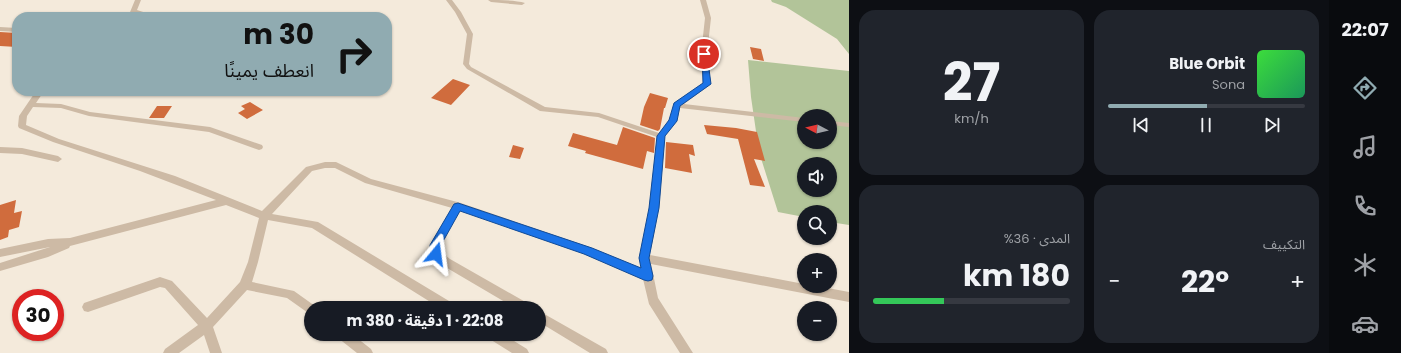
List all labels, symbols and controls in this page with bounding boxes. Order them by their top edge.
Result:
text: 30 m [243,15,314,54]
text: 22:07 [1341,17,1389,42]
icon: right [328,28,380,80]
pin [687,37,721,71]
icon: arrive [693,43,715,65]
text: 27 [943,46,1000,119]
text: Blue Orbit [1169,53,1245,74]
text: انعطف يمينًا [224,58,314,83]
icon: directions [1351,74,1379,102]
text: Sona [1212,75,1245,94]
north arrow [797,109,837,149]
map controls [797,109,837,341]
text: km/h [954,109,989,128]
icon: previous [1130,114,1152,136]
icon: pause [1195,114,1217,136]
icon: next [1261,114,1283,136]
icon: music [1351,133,1379,161]
button: sound [797,157,837,197]
icon: phone [1351,192,1379,220]
button: search [797,205,837,245]
text: المدى · 36% [1004,229,1070,248]
position arrow [415,233,457,275]
text: التكييف [1263,235,1305,254]
icon: climate [1351,251,1379,279]
button: + [797,253,837,293]
text: 180 km [963,254,1070,297]
text: 22° [1181,260,1229,303]
text: − [1108,266,1120,297]
text: + [1290,266,1305,297]
speed limit sign: 30 [12,289,64,341]
button: − [797,301,837,341]
text: 22:08 · 1 دقيقة · 380 m [347,310,503,331]
icon: car [1351,310,1379,338]

